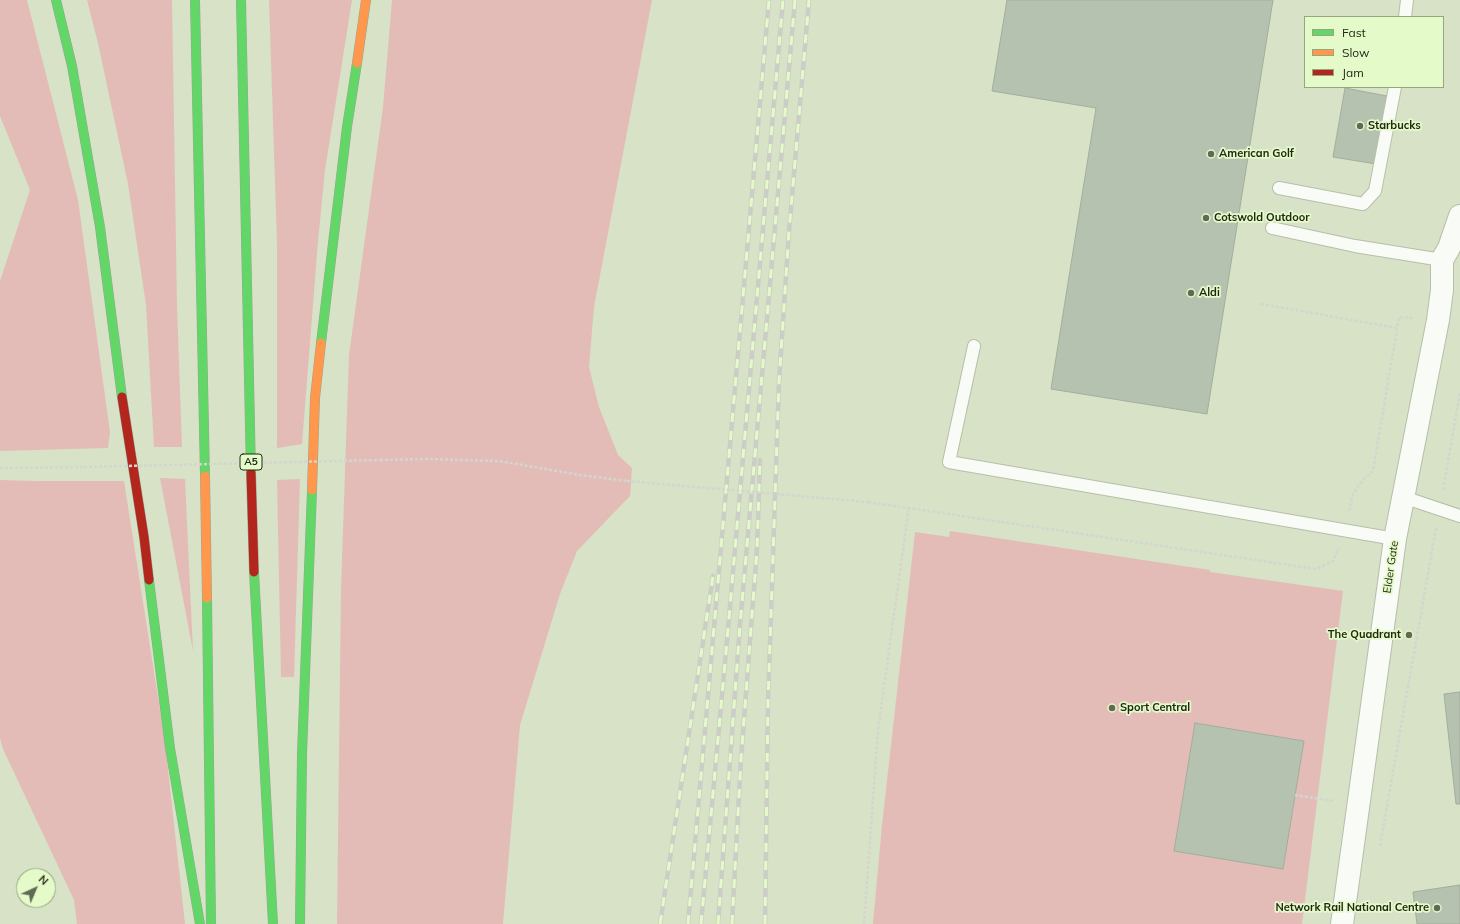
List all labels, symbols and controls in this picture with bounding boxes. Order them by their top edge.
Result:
legend [1304,16,1444,88]
text: Fast [1342,25,1366,40]
text: Slow [1342,45,1370,60]
text: Jam [1342,65,1364,80]
place label: Starbucks [1368,119,1421,133]
marker: Starbucks [1355,121,1365,131]
place label: American Golf [1219,147,1294,161]
marker: American Golf [1206,149,1216,159]
place label: Cotswold Outdoor [1214,211,1309,225]
marker: Cotswold Outdoor [1201,213,1211,223]
place label: Aldi [1199,286,1220,300]
marker: Aldi [1186,288,1196,298]
road number: A5 [240,454,262,470]
street label: Elder Gate [1381,540,1401,594]
place label: The Quadrant [1328,628,1401,642]
marker: The Quadrant [1404,630,1414,640]
place label: Sport Central [1120,701,1190,715]
marker: Sport Central [1107,703,1117,713]
north arrow [16,868,56,908]
text: N [36,872,51,888]
place label: Network Rail National Centre [1275,901,1429,915]
marker: Network Rail National Centre [1432,903,1442,913]

